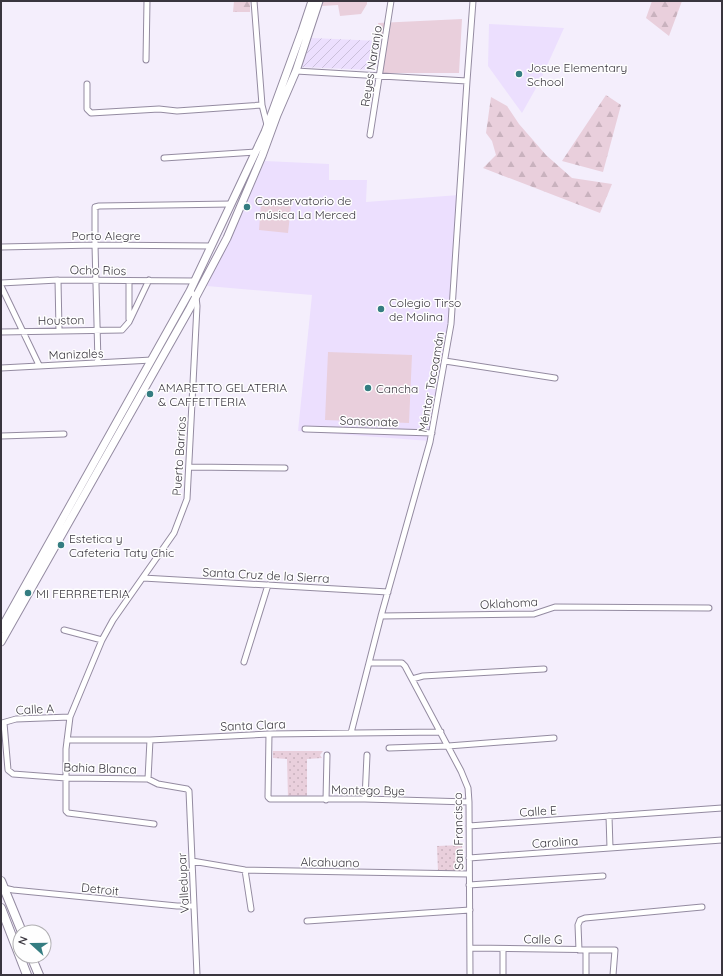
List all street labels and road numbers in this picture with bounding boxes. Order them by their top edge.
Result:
street label: Reyes Naranjo [357,24,385,108]
street label: Porto Alegre [71,228,141,243]
street label: Ocho Rios [70,262,127,278]
street label: Houston [38,312,84,328]
street label: Méntor Tacoamán [415,330,447,434]
street label: Manizales [48,346,104,362]
street label: Sonsonate [339,412,399,430]
street label: Puerto Barrios [169,415,189,496]
street label: Santa Cruz de la Sierra [202,564,330,586]
street label: Oklahoma [480,594,538,612]
street label: Calle A [15,700,55,717]
street label: Santa Clara [220,716,286,734]
street label: Bahia Blanca [63,759,137,777]
street label: Montego Bye [331,782,405,798]
street label: San Francisco [450,792,466,870]
street label: Calle E [519,802,557,820]
street label: Carolina [531,833,579,851]
street label: Valledupar [174,852,192,914]
street label: Alcahuano [300,854,360,870]
street label: Detroit [80,880,120,898]
street label: Calle G [523,931,563,947]

